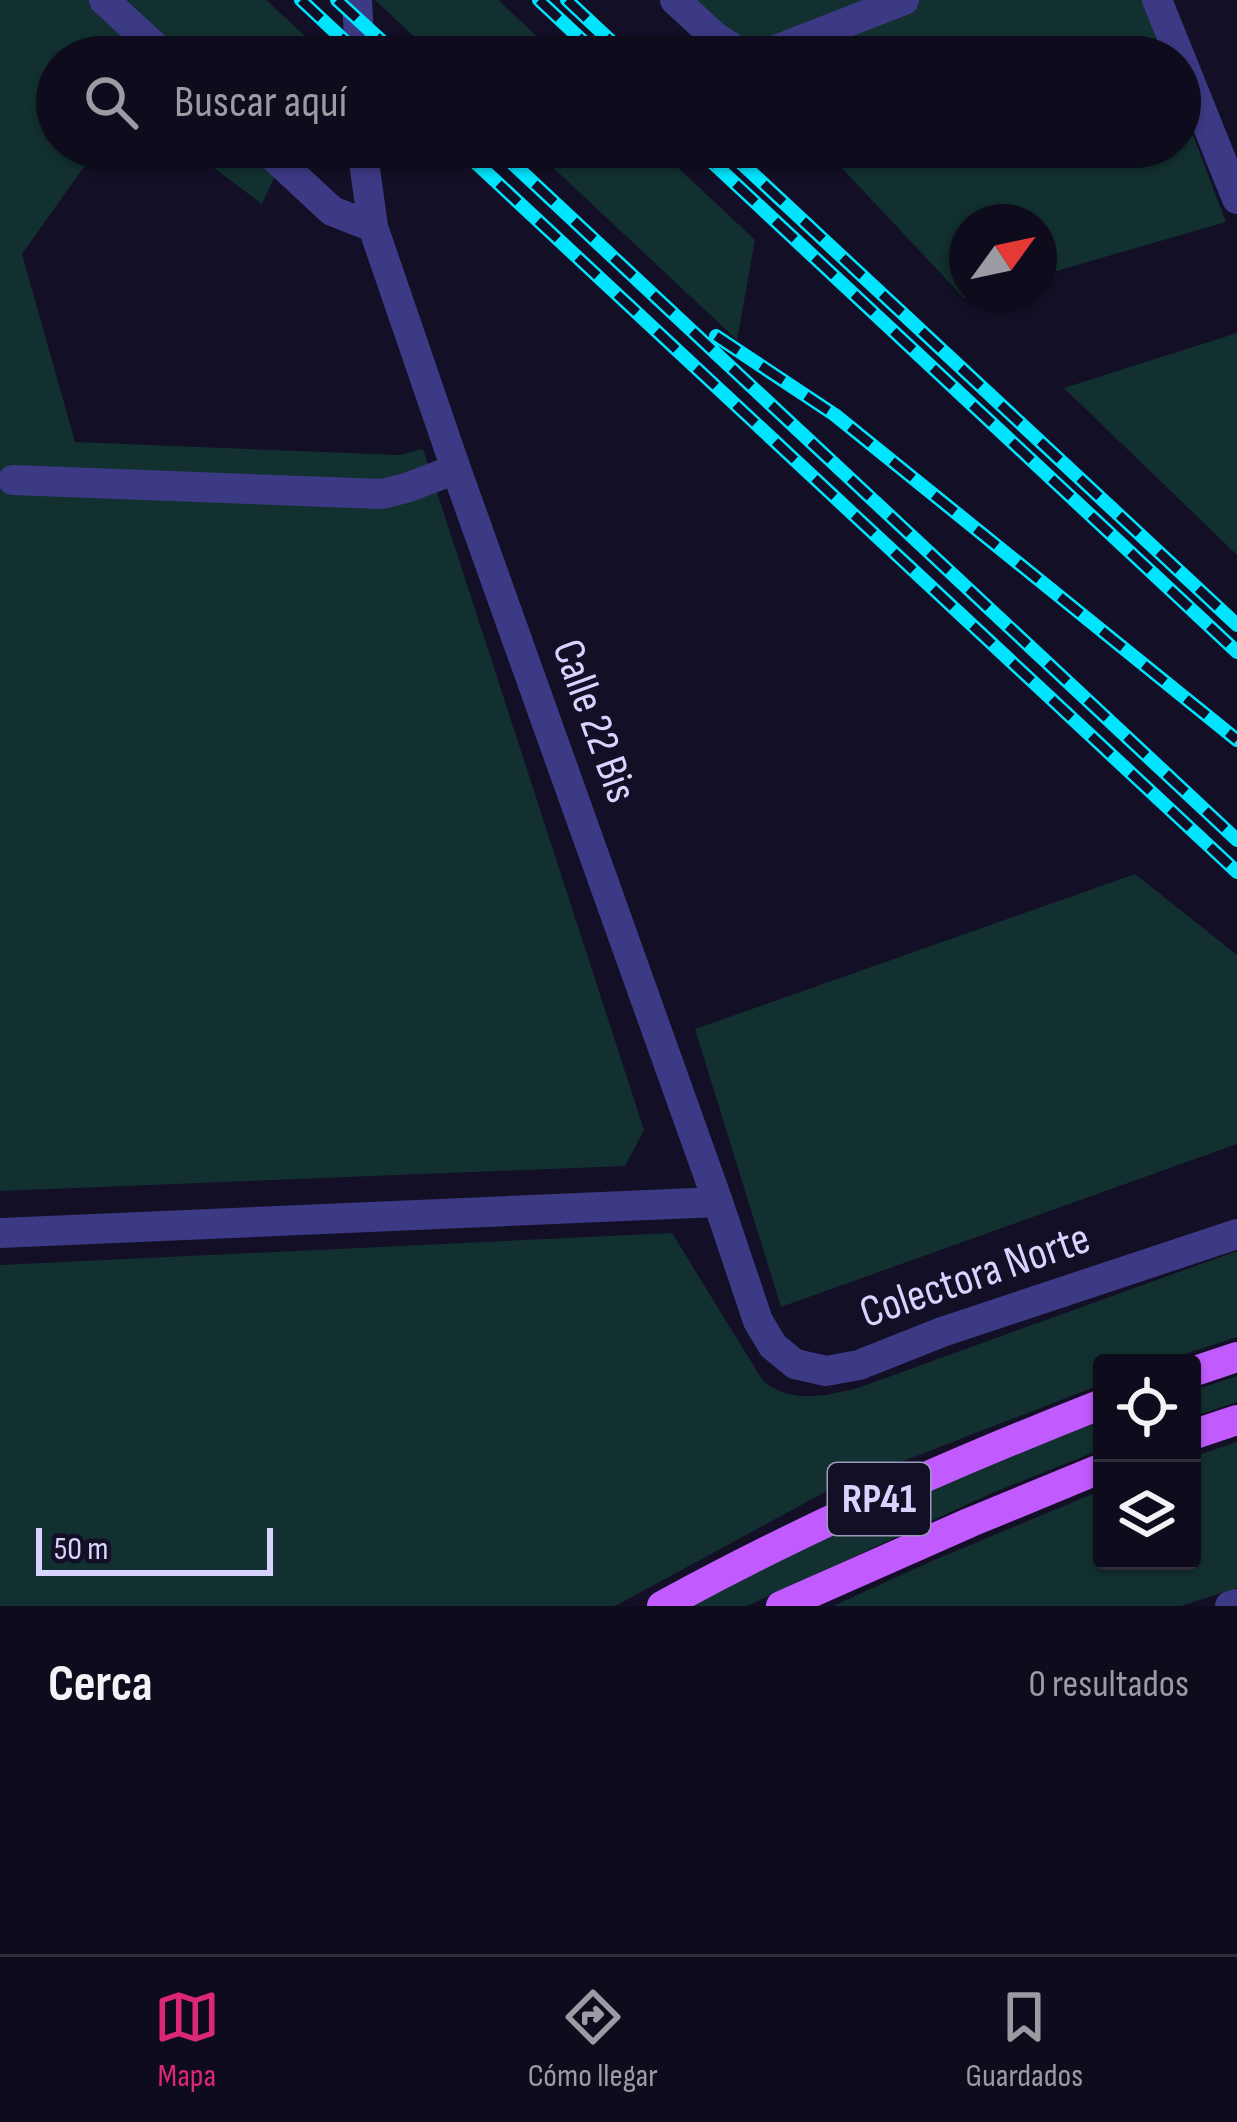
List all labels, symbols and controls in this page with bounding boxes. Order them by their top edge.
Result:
search box [36,36,1201,168]
icon: search [78,69,144,135]
text: Buscar aquí [174,75,347,130]
north arrow [949,204,1057,312]
street label: Calle 22 Bis [539,632,649,810]
street label: Colectora Norte [853,1211,1097,1341]
map controls [1093,1354,1201,1570]
button: locate [1093,1354,1201,1462]
button: layers [1093,1462,1201,1570]
road number: RP41 [828,1463,930,1535]
scale bar [36,1522,273,1575]
text: 50 m [54,1529,108,1569]
text: Cerca [48,1654,153,1715]
text: 0 resultados [1028,1661,1189,1708]
tab: Mapa [154,1984,220,2096]
tab: Cómo llegar [528,1984,658,2096]
tab: Guardados [965,1984,1083,2096]

